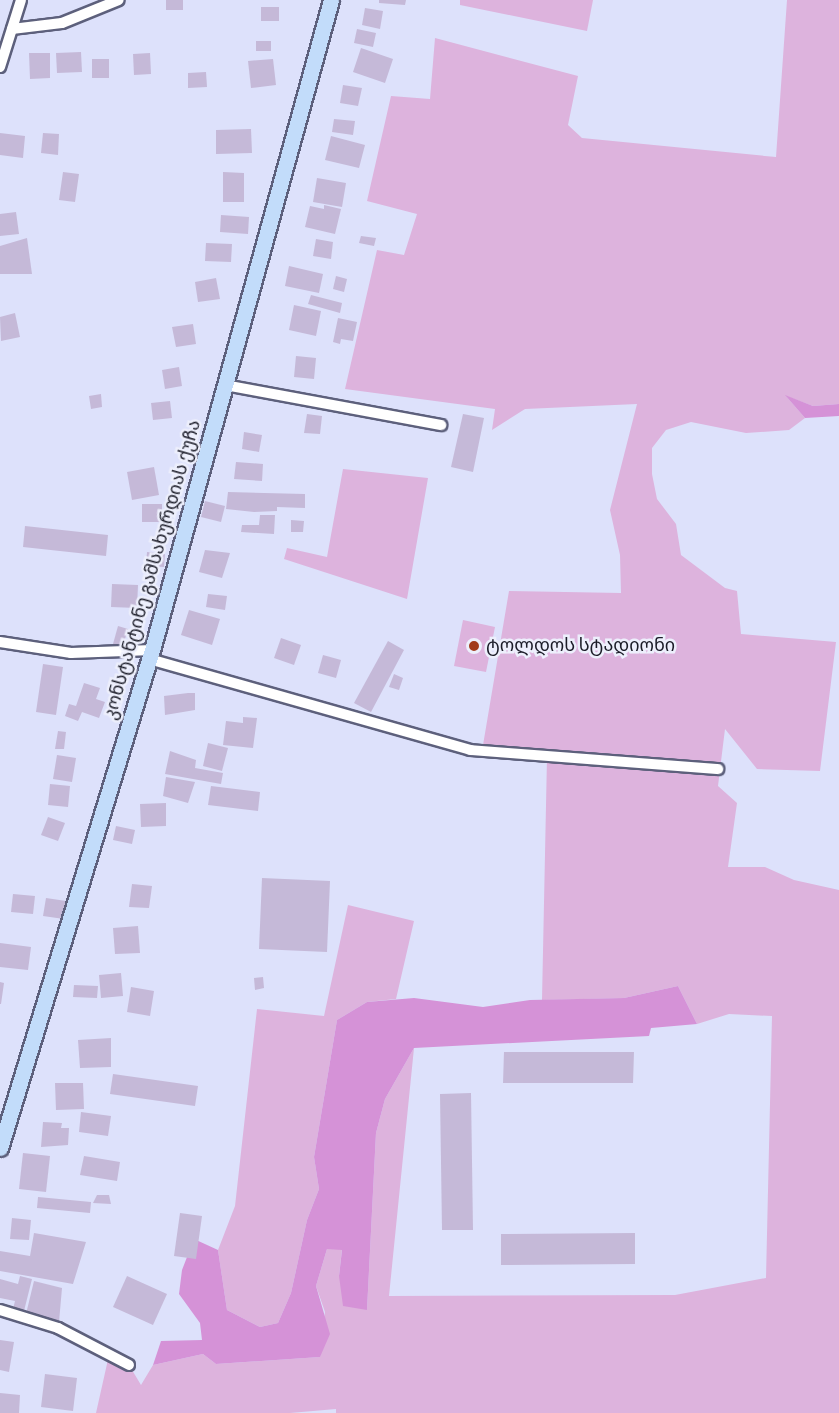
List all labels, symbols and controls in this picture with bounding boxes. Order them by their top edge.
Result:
street label: კონსტანტინე გამსახურდიას ქუჩა [100,418,206,722]
place label: ტოლდოს სტადიონი [486,635,675,657]
marker: ტოლდოს სტადიონი [467,639,481,653]

